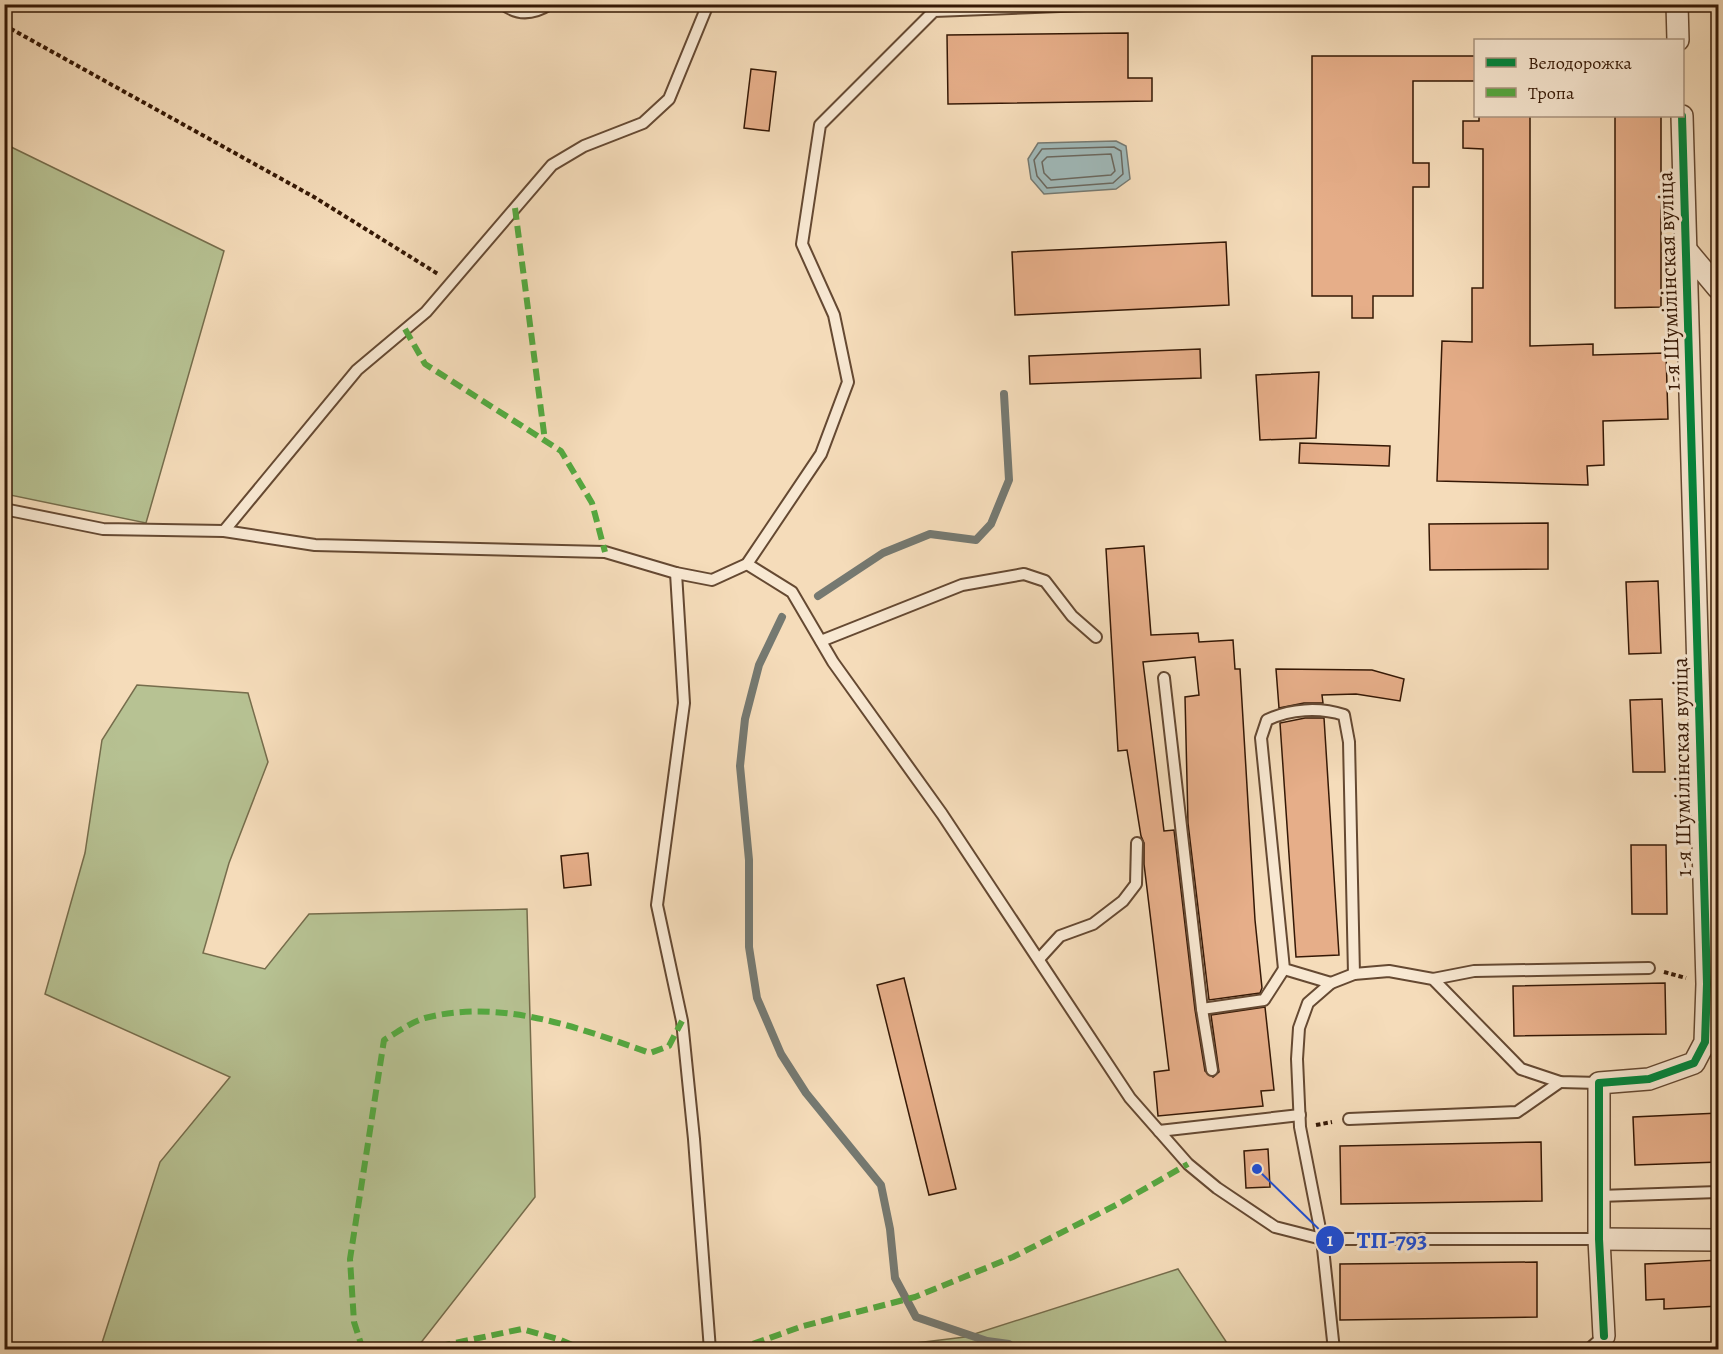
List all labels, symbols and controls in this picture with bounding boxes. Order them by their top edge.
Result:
legend [1474,39,1684,117]
text: Велодорожка [1528,51,1633,75]
text: Тропа [1528,81,1575,105]
street label: 1-я Шумілінская вуліца [1650,170,1688,391]
street label: 1-я Шумілінская вуліца [1665,656,1699,877]
callout: ТП-793 [1315,1219,1439,1261]
text: ТП-793 [1357,1224,1427,1256]
text: 1 [1327,1228,1334,1252]

